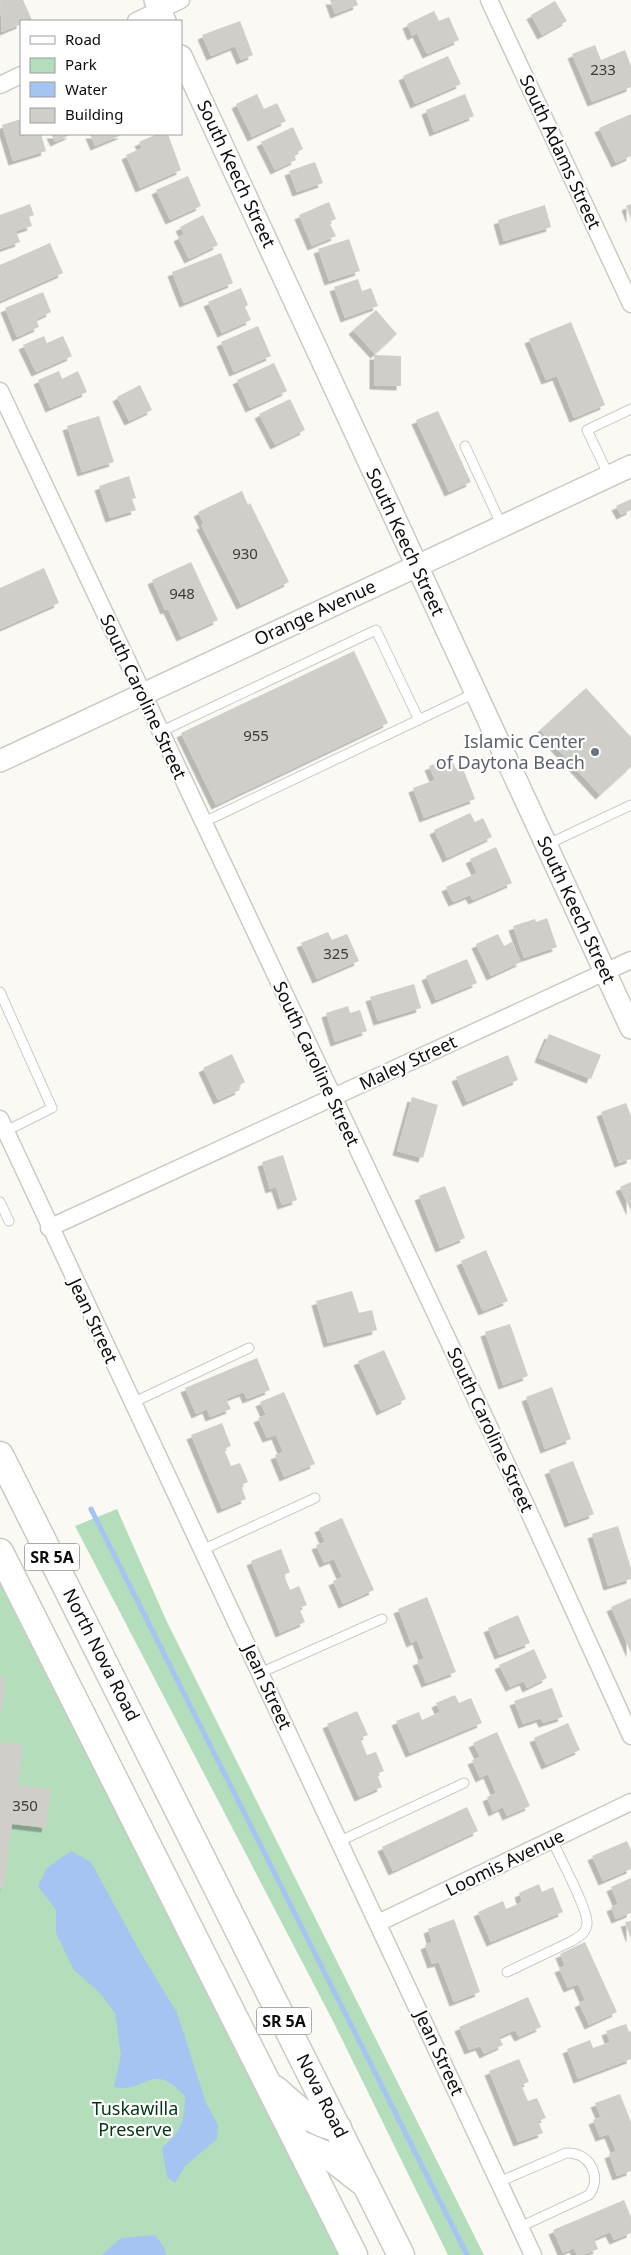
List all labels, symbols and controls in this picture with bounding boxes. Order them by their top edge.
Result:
legend [20,20,182,135]
text: Road [65,29,101,49]
text: Park [65,54,97,74]
house number: 233 [590,59,616,79]
street label: South Adams Street [515,71,607,233]
text: Water [65,79,107,99]
street label: South Keech Street [192,96,282,252]
text: Building [65,104,123,124]
street label: South Keech Street [361,464,451,620]
house number: 930 [232,543,258,563]
street label: Orange Avenue [250,573,379,651]
house number: 948 [169,583,195,603]
street label: South Caroline Street [95,610,193,783]
house number: 955 [243,725,269,745]
place label: Islamic Center of Daytona Beach [436,729,586,774]
marker: Islamic Center of Daytona Beach [589,746,601,758]
street label: South Keech Street [532,832,622,988]
house number: 325 [323,943,349,963]
street label: South Caroline Street [268,977,366,1150]
street label: Maley Street [355,1029,461,1095]
street label: Jean Street [63,1272,124,1367]
street label: South Caroline Street [442,1343,540,1516]
road number: SR 5A [24,1544,80,1570]
street label: North Nova Road [58,1584,146,1725]
street label: Jean Street [237,1638,298,1733]
house number: 350 [12,1795,38,1815]
street label: Loomis Avenue [441,1823,568,1901]
street label: Jean Street [409,2004,470,2099]
road number: SR 5A [256,2008,312,2034]
street label: Nova Road [291,2049,354,2142]
park label: Tuskawilla Preserve [92,2096,178,2141]

